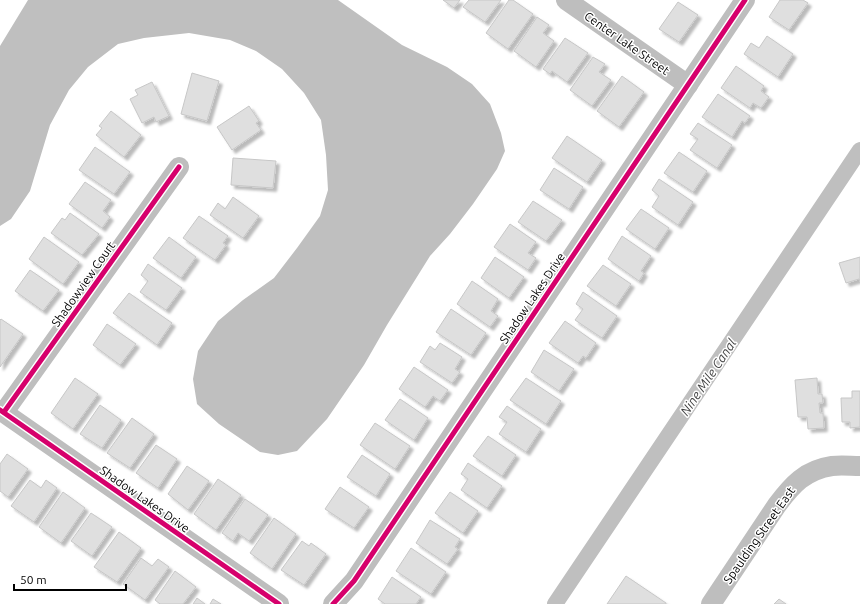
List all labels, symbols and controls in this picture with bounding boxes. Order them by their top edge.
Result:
street label: Center Lake Street [582,9,672,77]
street label: Shadowview Court [49,239,117,329]
street label: Shadow Lakes Drive [497,250,567,346]
water label: Nine Mile Canal [677,336,739,418]
street label: Shadow Lakes Drive [98,463,192,535]
street label: Spaulding Street East [721,484,797,586]
scale bar [14,566,126,592]
text: 50 m [20,573,47,586]

